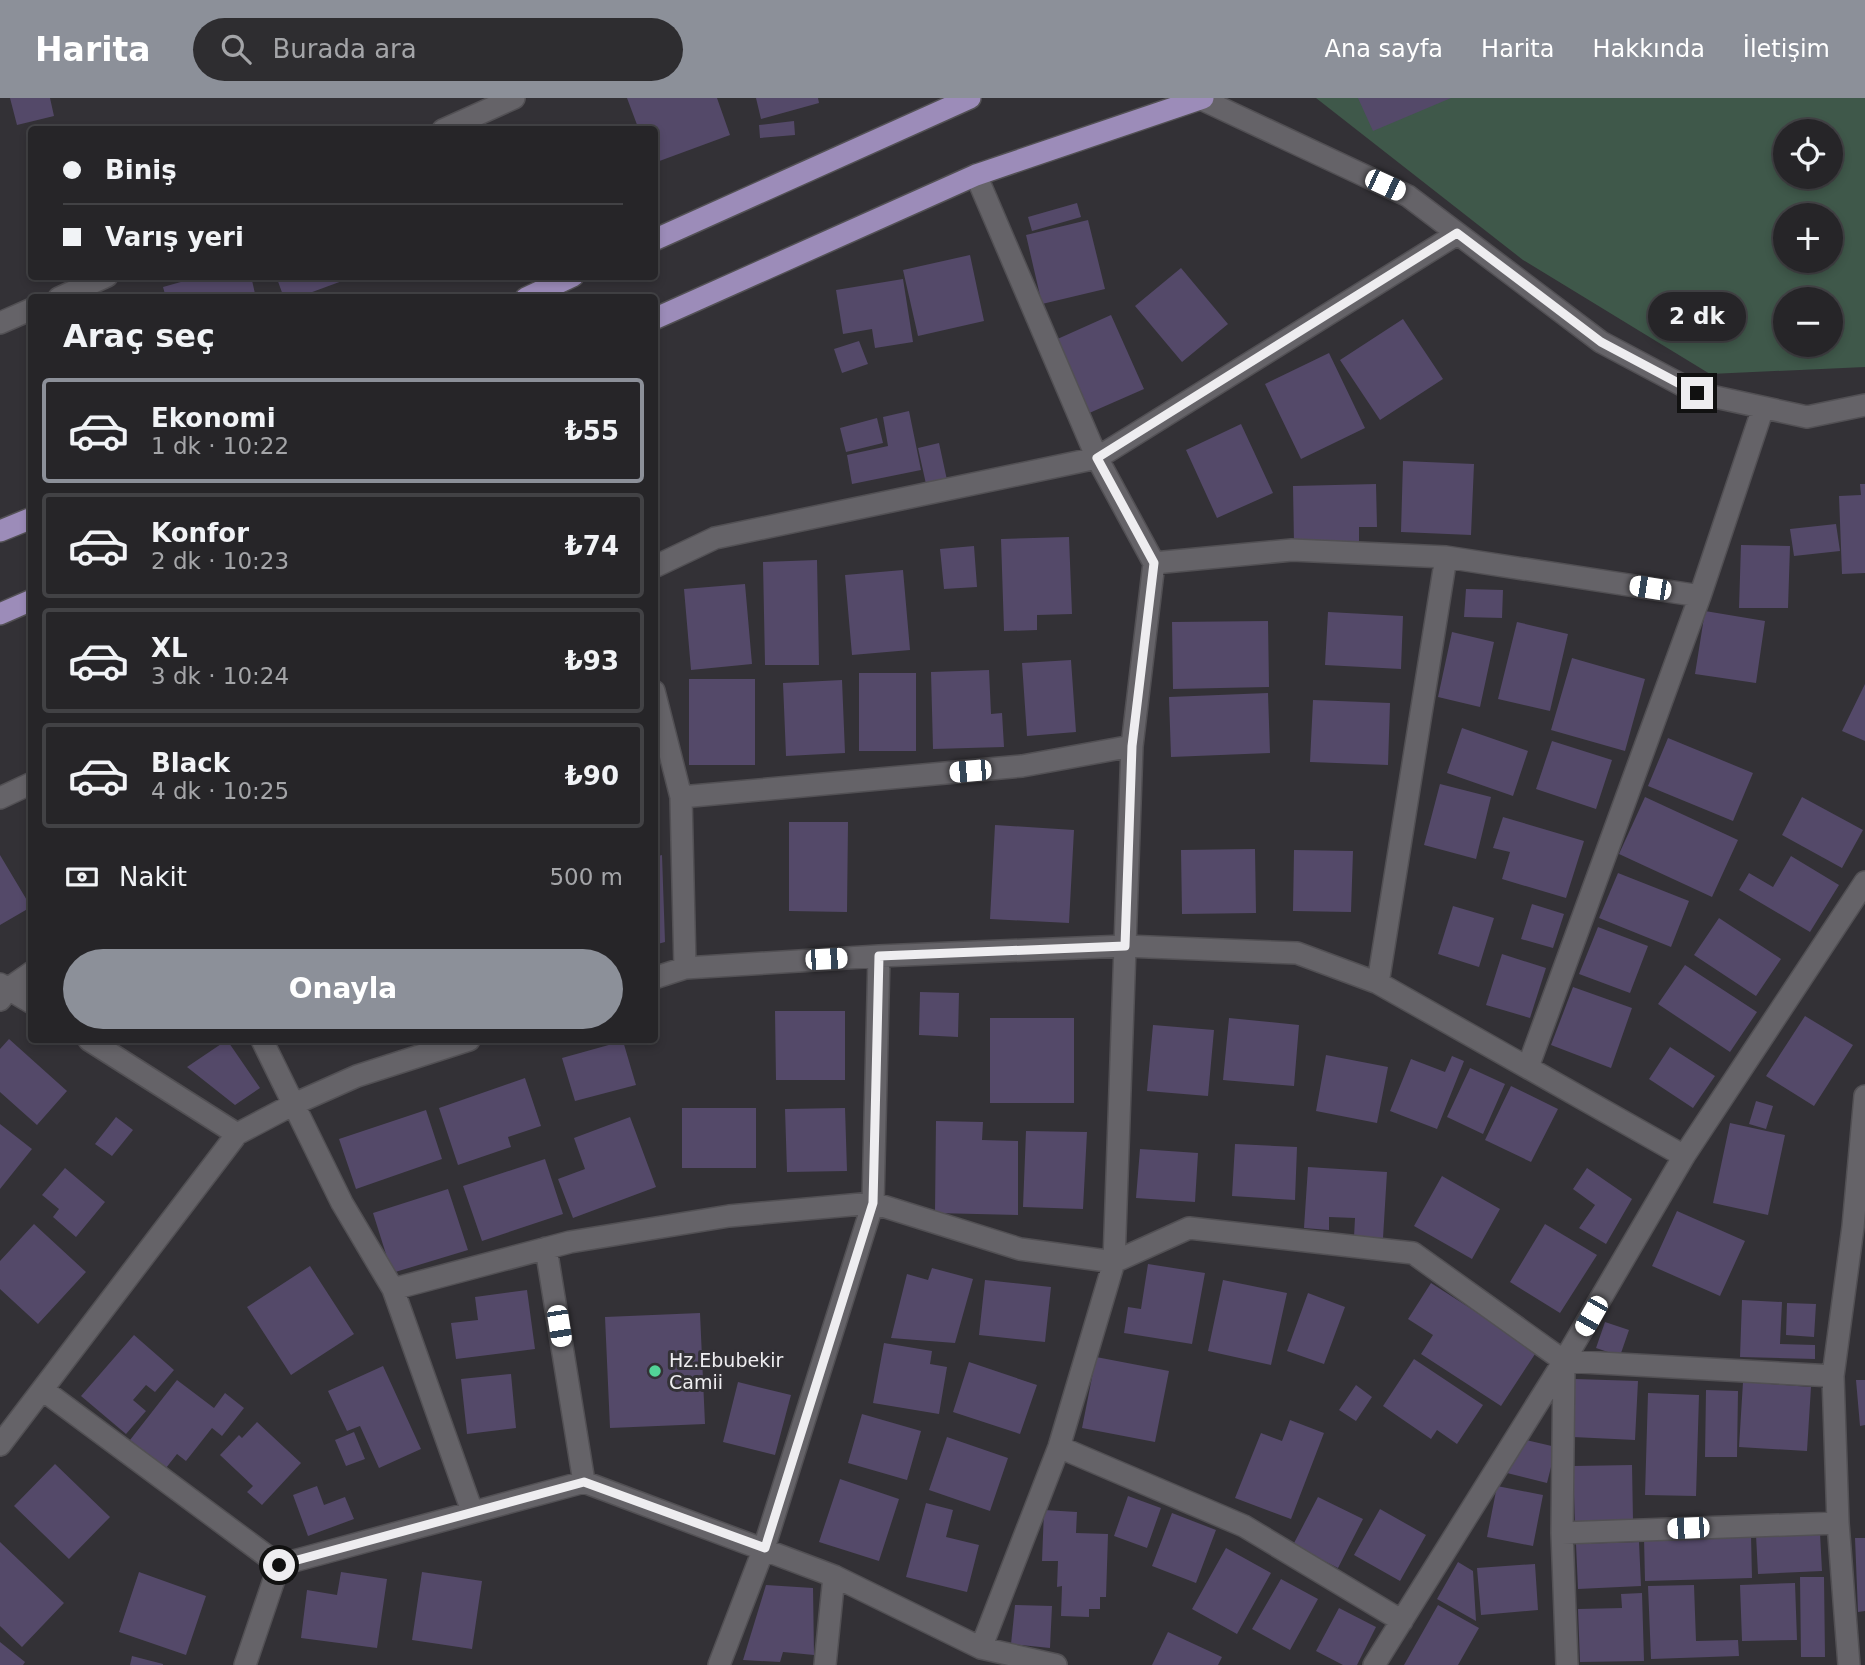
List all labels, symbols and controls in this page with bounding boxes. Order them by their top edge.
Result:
search box [193,18,683,81]
text: Harita [35,30,151,69]
icon: search [217,30,255,68]
text: Burada ara [273,34,417,64]
text: Ana sayfa [1325,35,1443,63]
text: Harita [1481,35,1554,63]
text: Hakkında [1592,35,1705,63]
text: İletişim [1743,35,1830,63]
map controls [1773,119,1843,357]
button: locate [1773,119,1843,189]
text: Biniş [105,155,177,185]
car [1362,167,1409,203]
button: + [1773,203,1843,273]
text: Varış yeri [105,222,244,252]
button: − [1773,287,1843,357]
callout: 2 dk [1648,292,1746,341]
text: 2 dk [1669,303,1725,329]
text: Araç seç [63,317,215,355]
route end [1681,377,1713,409]
icon: car [67,399,130,462]
text: Ekonomi [151,403,276,433]
text: ₺55 [565,416,619,446]
text: 1 dk · 10:22 [151,433,289,459]
icon: car [67,514,130,577]
text: Konfor [151,518,249,548]
text: ₺74 [565,531,619,561]
text: 2 dk · 10:23 [151,548,289,574]
car [1628,574,1673,602]
icon: car [67,629,130,692]
text: XL [151,633,188,663]
text: ₺93 [565,646,619,676]
text: 3 dk · 10:24 [151,663,289,689]
icon: car [67,744,130,807]
text: Black [151,748,230,778]
car [949,759,992,783]
text: ₺90 [565,761,619,791]
text: 4 dk · 10:25 [151,778,289,804]
icon: cash [63,858,101,896]
text: Nakit [119,862,187,892]
text: 500 m [549,864,623,890]
car [805,947,848,971]
button: Onayla [63,949,623,1029]
car [1572,1293,1611,1339]
car [546,1304,573,1348]
place label: Hz.Ebubekir Camii [669,1349,783,1393]
marker: Hz.Ebubekir Camii [647,1363,663,1379]
car [1667,1517,1710,1539]
route start [263,1549,295,1581]

